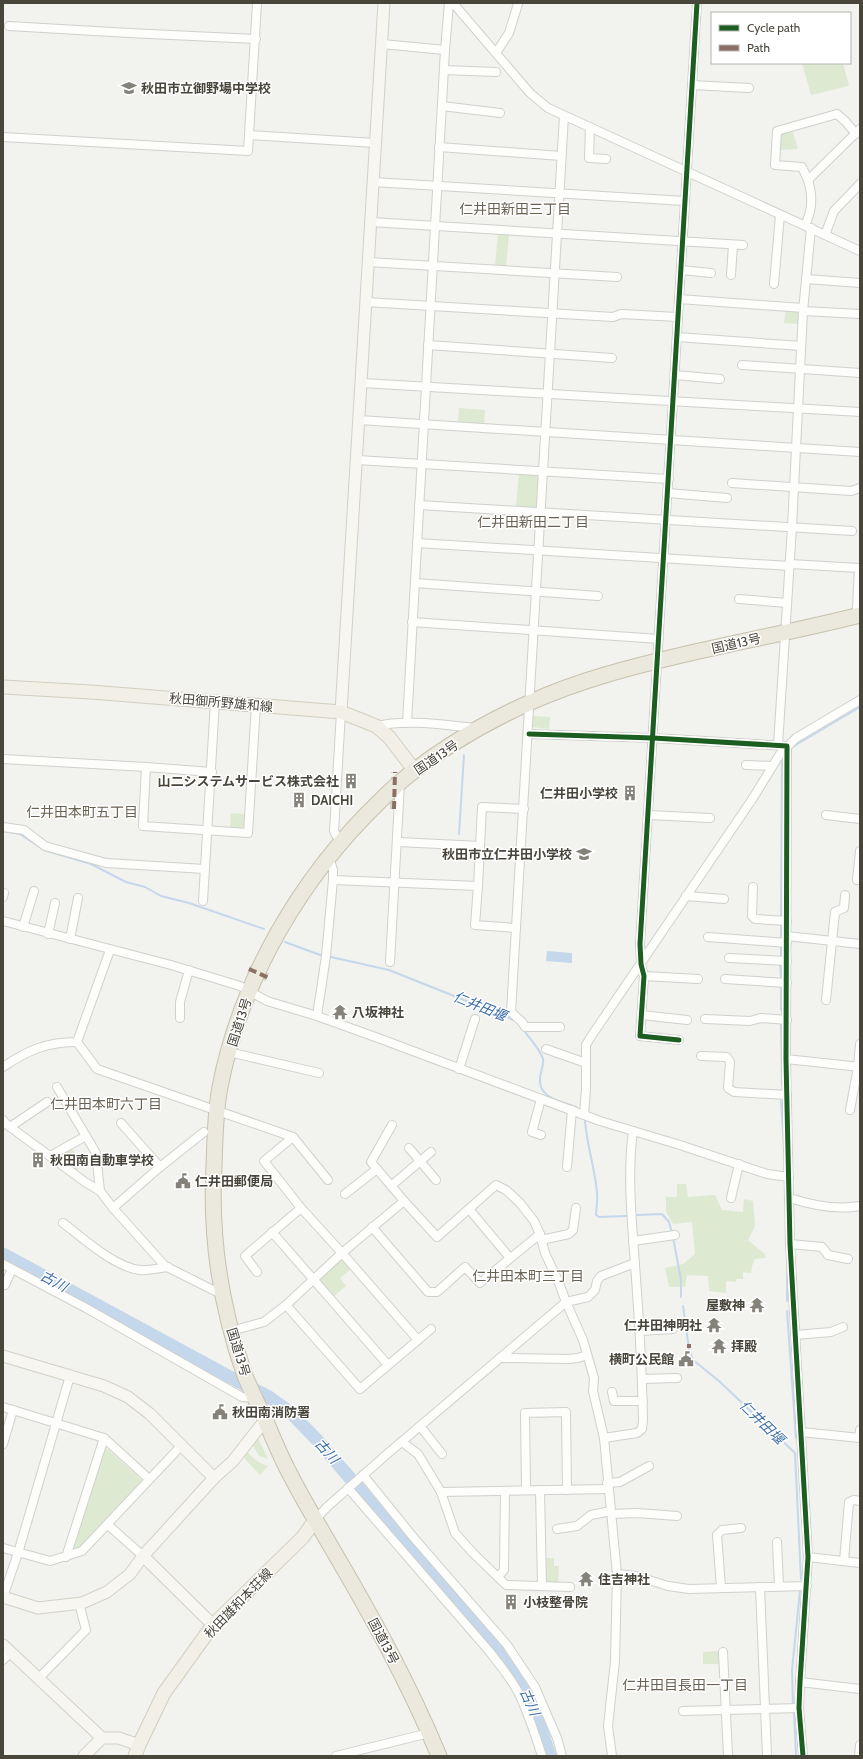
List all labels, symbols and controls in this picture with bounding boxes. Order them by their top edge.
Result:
legend [711,12,851,64]
text: Cycle path [747,20,800,35]
text: Path [747,40,770,55]
school or university icon: 秋田市立御野場中学校 [120,79,138,97]
place label: 秋田市立御野場中学校 [141,80,271,96]
district label: 仁井田新田三丁目 [459,200,571,218]
district label: 仁井田新田二丁目 [477,513,589,531]
street label: 国道13号 [710,630,762,656]
street label: 秋田御所野雄和線 [168,689,274,715]
street label: 国道13号 [411,736,461,778]
building icon: 山二システムサービス株式会社 [342,772,360,790]
place label: 山二システムサービス株式会社 [157,773,339,789]
building icon: 仁井田小学校 [621,784,639,802]
place label: 仁井田小学校 [540,785,618,801]
building icon: DAICHI [290,791,308,809]
place label: DAICHI [311,792,353,808]
district label: 仁井田本町五丁目 [26,803,138,821]
school or university icon: 秋田市立仁井田小学校 [575,845,593,863]
place label: 秋田市立仁井田小学校 [442,846,572,862]
water label: 仁井田堰 [451,987,512,1026]
street label: 国道13号 [224,996,254,1048]
temple icon: 八坂神社 [331,1003,349,1021]
place label: 八坂神社 [352,1004,404,1020]
district label: 仁井田本町六丁目 [50,1095,162,1113]
building icon: 秋田南自動車学校 [29,1151,47,1169]
place label: 秋田南自動車学校 [50,1152,154,1168]
public building icon: 仁井田郵便局 [174,1172,192,1190]
place label: 仁井田郵便局 [195,1173,273,1189]
water label: 古川 [37,1266,72,1296]
district label: 仁井田本町三丁目 [472,1267,584,1285]
temple icon: 屋敷神 [748,1296,766,1314]
place label: 屋敷神 [706,1297,745,1313]
temple icon: 仁井田神明社 [705,1316,723,1334]
place label: 仁井田神明社 [624,1317,702,1333]
street label: 国道13号 [224,1326,254,1378]
temple icon: 拝殿 [710,1337,728,1355]
place label: 拝殿 [731,1338,757,1354]
public building icon: 横町公民館 [677,1350,695,1368]
place label: 横町公民館 [609,1351,674,1367]
water label: 仁井田堰 [736,1396,791,1450]
public building icon: 秋田南消防署 [211,1403,229,1421]
place label: 秋田南消防署 [232,1404,310,1420]
water label: 古川 [311,1435,344,1469]
street label: 秋田雄和本荘線 [201,1565,275,1641]
temple icon: 住吉神社 [577,1570,595,1588]
place label: 住吉神社 [598,1571,650,1587]
building icon: 小枝整骨院 [502,1593,520,1611]
place label: 小枝整骨院 [523,1594,588,1610]
street label: 国道13号 [365,1615,403,1667]
district label: 仁井田目長田一丁目 [622,1676,748,1694]
water label: 古川 [516,1686,545,1720]

